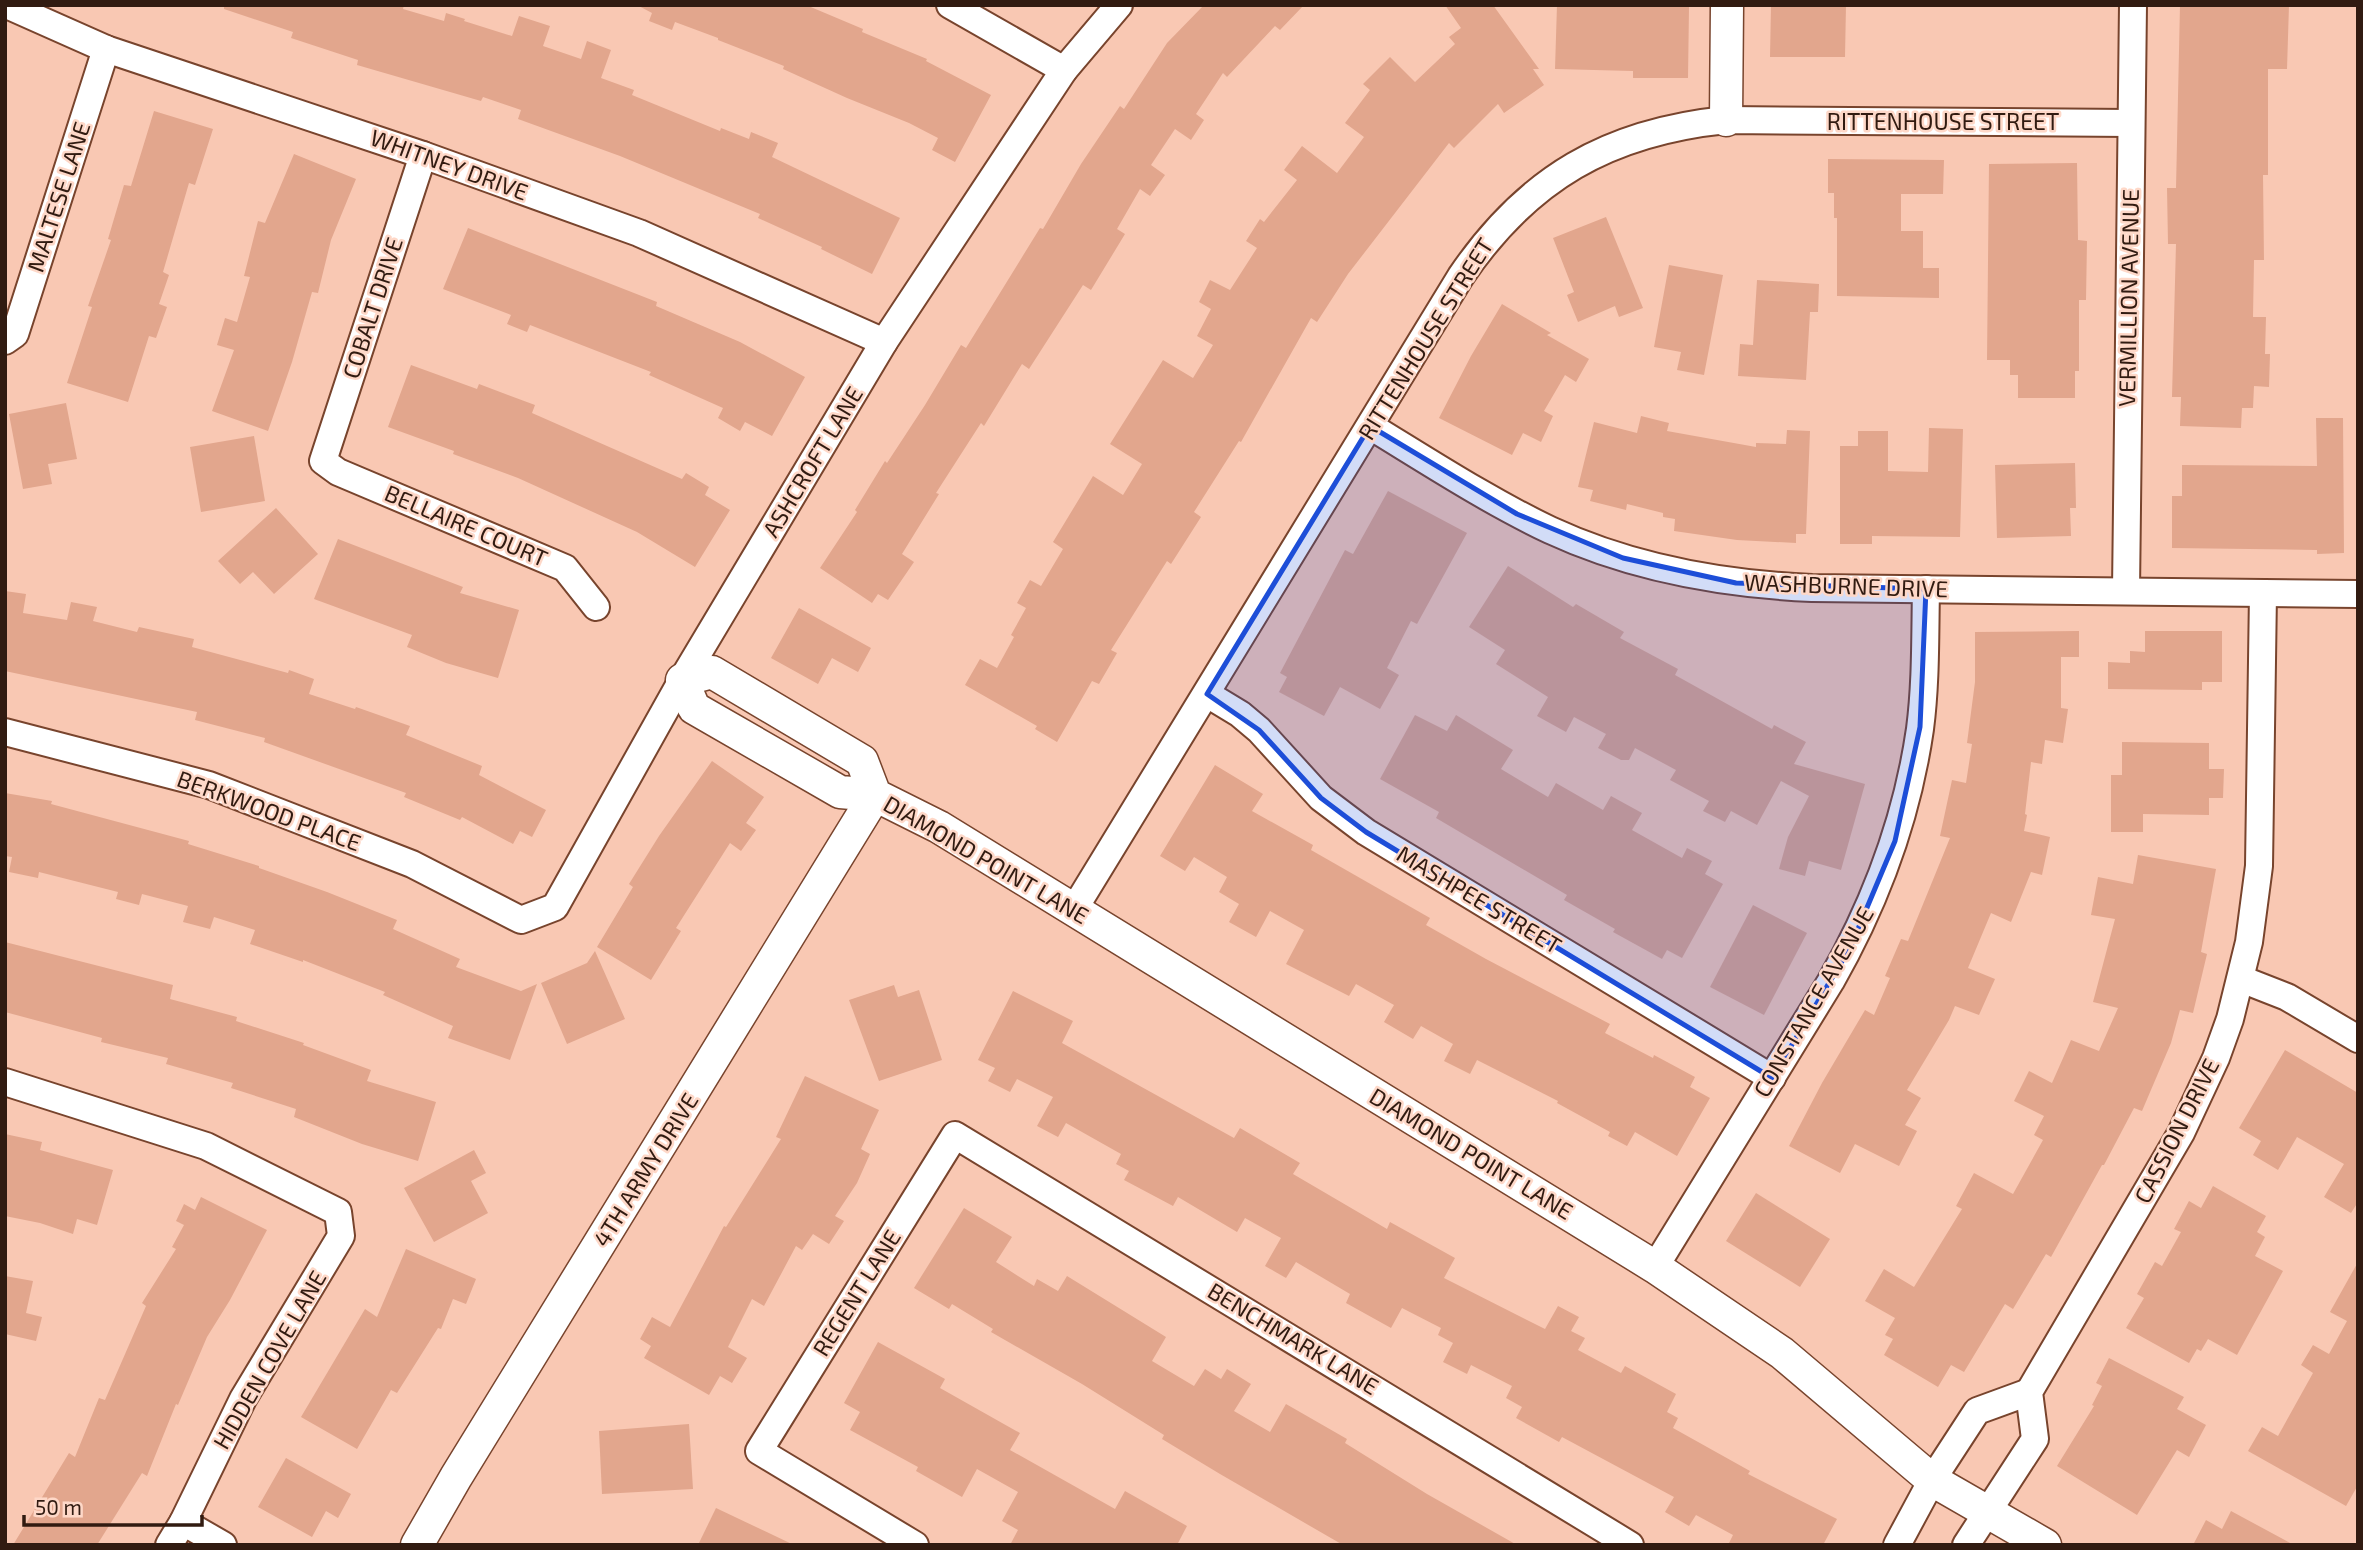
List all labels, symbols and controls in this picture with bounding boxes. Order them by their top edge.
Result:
street label: RITTENHOUSE STREET [1827,107,2059,135]
street label: MALTESE LANE [21,118,96,275]
street label: WHITNEY DRIVE [367,123,532,206]
street label: VERMILLION AVENUE [2112,189,2144,407]
street label: RITTENHOUSE STREET [1352,232,1499,445]
street label: COBALT DRIVE [336,234,408,382]
street label: ASHCROFT LANE [756,381,868,542]
street label: BELLAIRE COURT [381,478,552,572]
street label: WASHBURNE DRIVE [1743,567,1949,603]
street label: BERKWOOD PLACE [174,764,365,856]
street label: DIAMOND POINT LANE [879,789,1094,929]
street label: MASHPEE STREET [1392,839,1567,959]
street label: CONSTANCE AVENUE [1747,901,1879,1102]
street label: CASSION DRIVE [2128,1054,2225,1207]
street label: DIAMOND POINT LANE [1365,1081,1578,1225]
street label: 4TH ARMY DRIVE [587,1088,704,1251]
street label: REGENT LANE [806,1224,906,1361]
street label: HIDDEN COVE LANE [207,1265,332,1454]
street label: BENCHMARK LANE [1203,1276,1384,1400]
scale bar [24,1484,203,1528]
text: 50 m [35,1494,82,1519]

